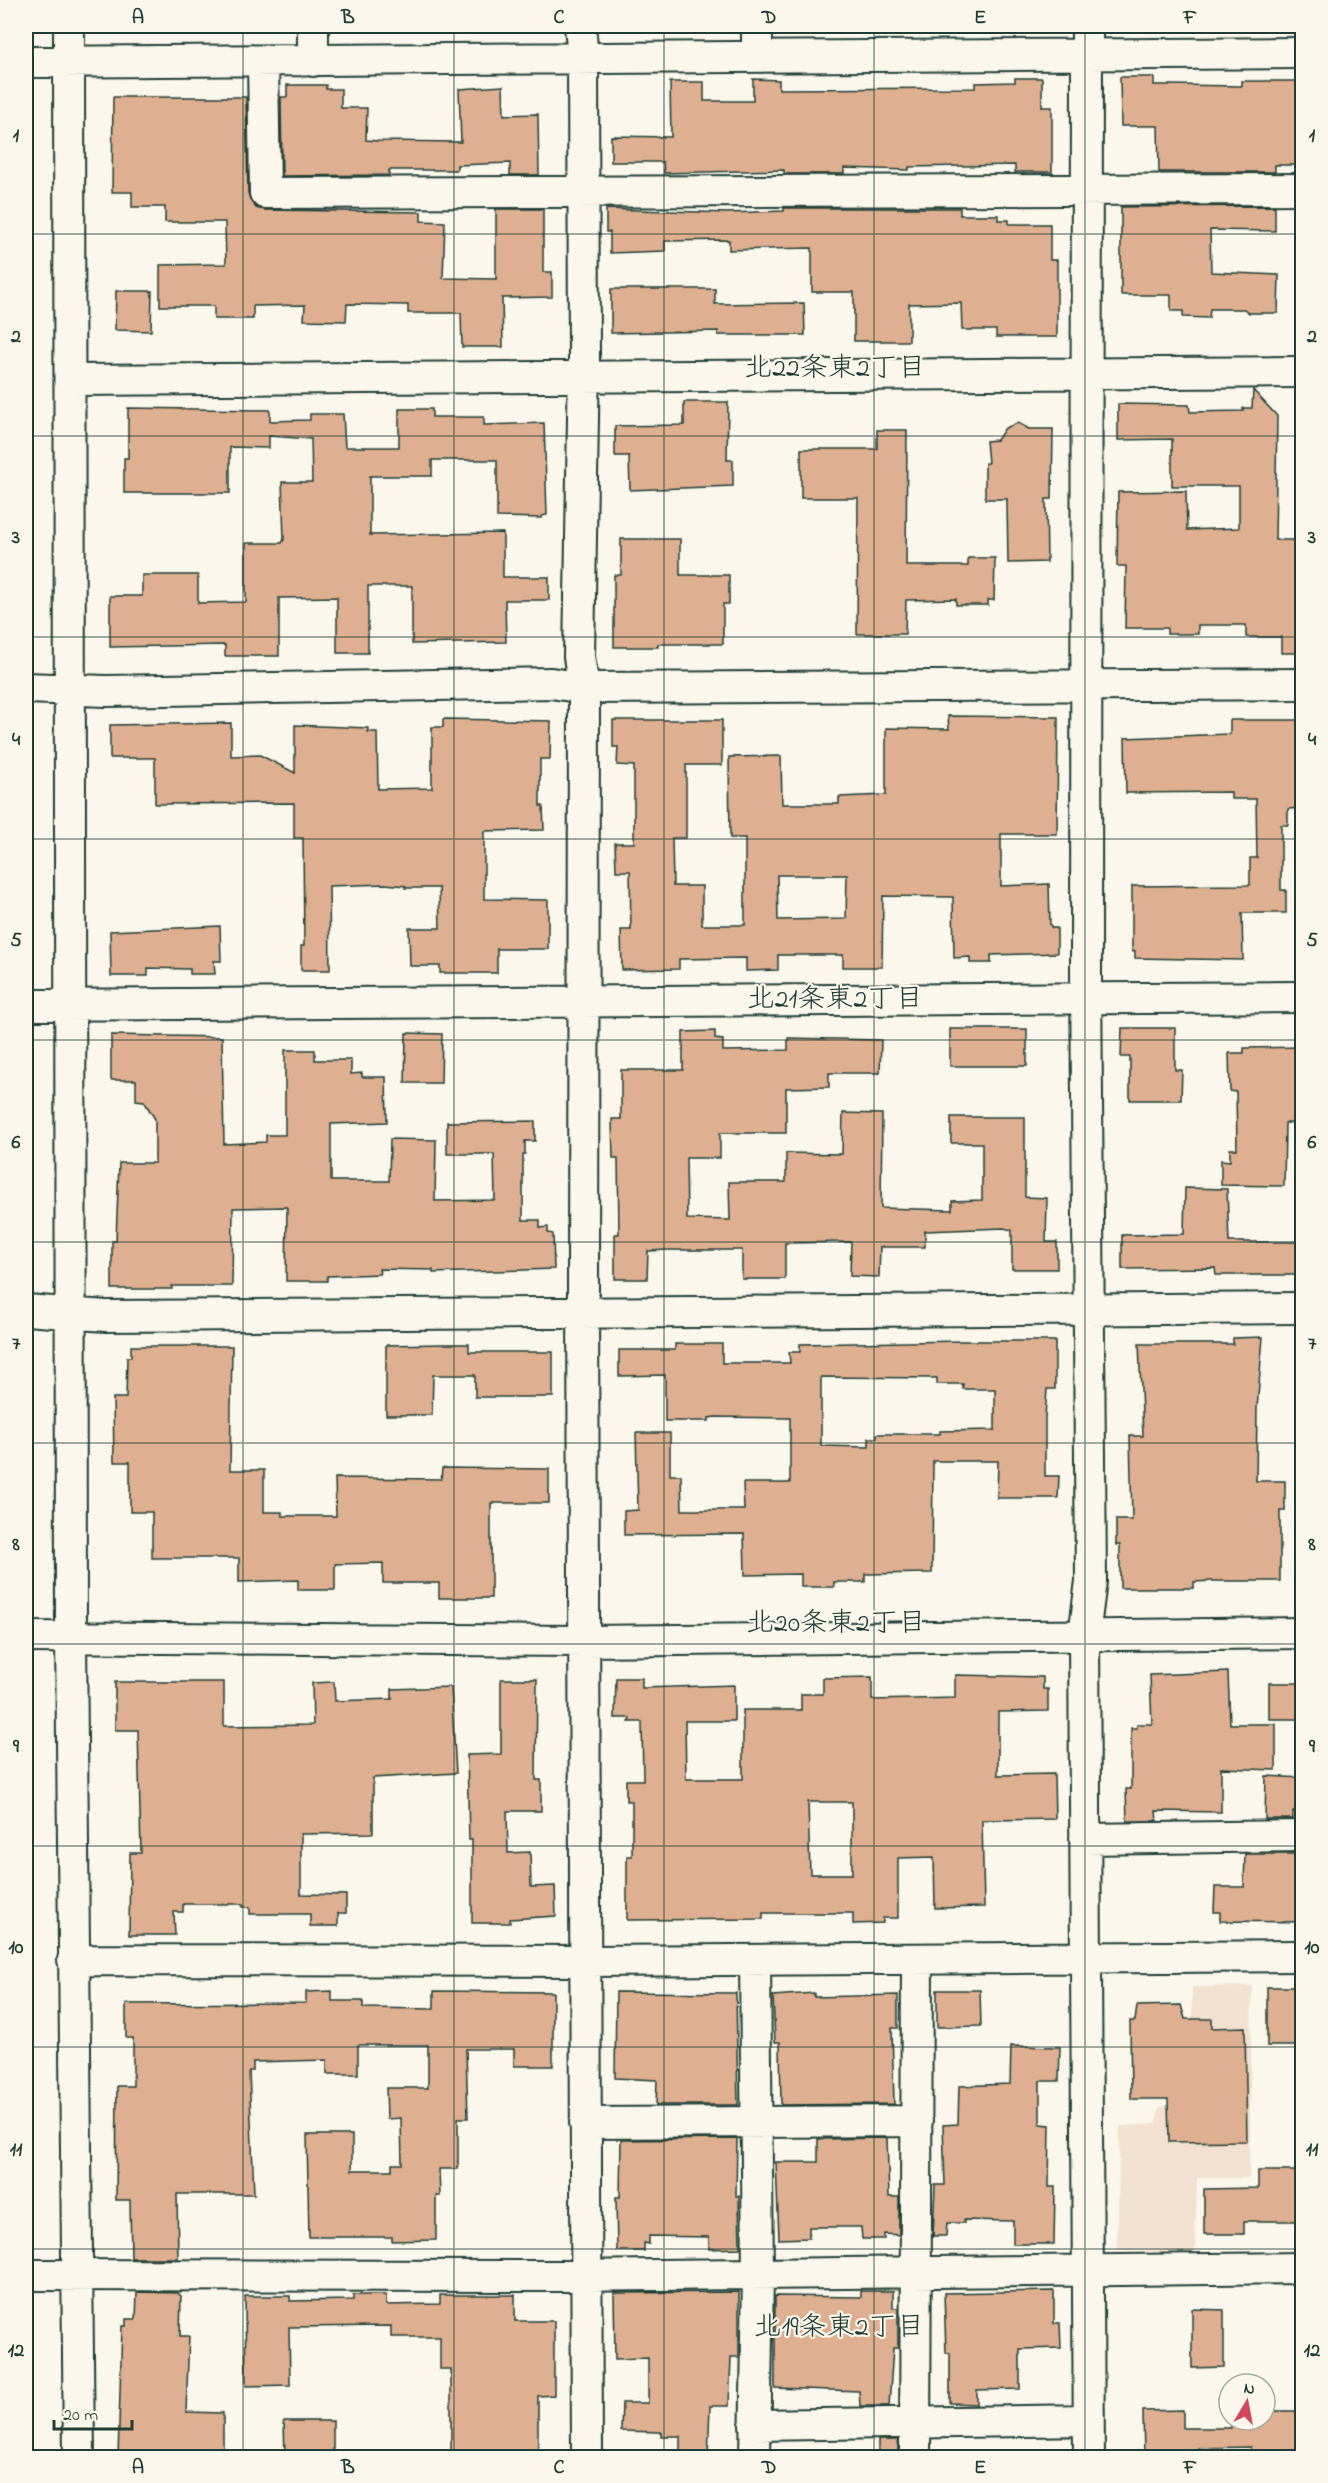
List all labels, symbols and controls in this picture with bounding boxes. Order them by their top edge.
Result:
text: A [132,4,144,33]
text: B [340,4,355,33]
text: C [554,4,565,33]
text: D [761,4,776,33]
text: E [974,4,986,33]
text: F [1183,4,1197,33]
text: 1 [13,122,20,151]
text: 1 [1309,122,1316,151]
text: 2 [10,323,21,352]
text: 2 [1306,323,1317,352]
district label: 北22条東2丁目 [744,349,926,390]
text: 3 [11,524,20,553]
text: 3 [1307,524,1316,553]
text: 4 [12,726,21,755]
text: 4 [1308,726,1317,755]
text: 5 [10,927,22,956]
text: 5 [1306,927,1318,956]
district label: 北21条東2丁目 [747,980,923,1021]
text: 6 [12,1129,21,1158]
text: 6 [1308,1129,1317,1158]
text: 7 [12,1330,21,1359]
text: 7 [1308,1330,1317,1359]
text: 8 [11,1531,20,1560]
text: 8 [1307,1531,1316,1560]
district label: 北20条東2丁目 [746,1604,926,1645]
text: 9 [12,1733,20,1762]
text: 9 [1308,1733,1316,1762]
text: 10 [9,1934,24,1963]
text: 10 [1305,1934,1320,1963]
text: 11 [10,2136,23,2165]
text: 11 [1306,2136,1319,2165]
district label: 北19条東2丁目 [753,2308,925,2349]
text: 12 [8,2337,24,2366]
text: 12 [1304,2337,1320,2366]
north arrow [1217,2372,1277,2432]
text: N [1242,2376,1257,2402]
scale bar [54,2393,132,2431]
text: 20 m [63,2403,98,2429]
text: A [132,2454,144,2483]
text: B [340,2454,355,2483]
text: C [554,2454,565,2483]
text: D [761,2454,776,2483]
text: E [974,2454,986,2483]
text: F [1183,2454,1197,2483]

